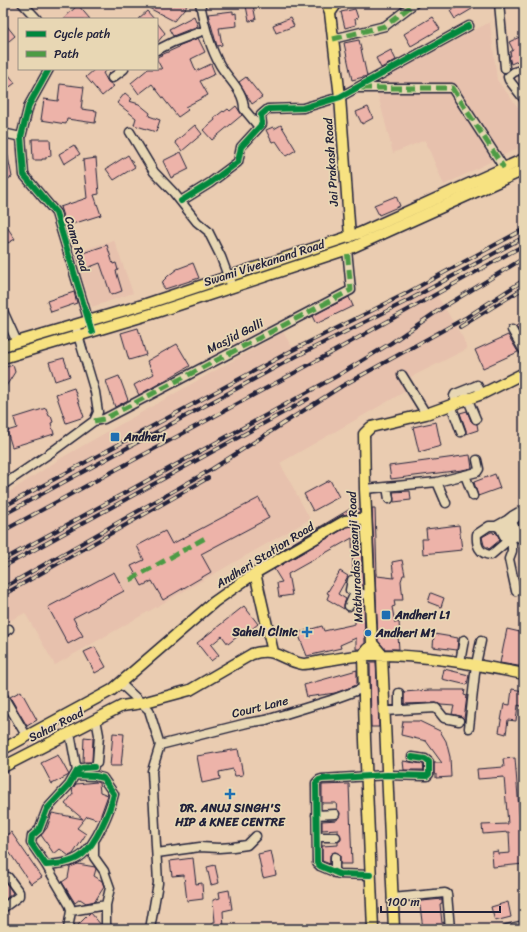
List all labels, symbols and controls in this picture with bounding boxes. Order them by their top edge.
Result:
legend [18,18,158,70]
text: Cycle path [54,23,110,45]
text: Path [54,43,79,65]
street label: Jai Prakash Road [317,116,345,208]
street label: Cama Road [58,213,96,275]
street label: Swami Vivekanand Road [201,233,328,293]
street label: Masjid Galli [203,312,268,360]
place label: Andheri [123,426,166,448]
marker: Andheri [109,431,121,443]
street label: Mathuradas Vasanji Road [341,490,369,623]
street label: Andheri Station Road [211,515,319,595]
place label: Andheri L1 [394,604,450,626]
marker: Andheri L1 [380,609,392,621]
place label: Saheli Clinic [231,621,298,643]
place label: Andheri M1 [375,622,435,644]
marker: Saheli Clinic [301,626,313,638]
marker: Andheri M1 [363,628,373,638]
street label: Court Lane [229,689,291,725]
street label: Sahar Road [24,701,88,748]
marker: DR. ANUJ SINGH'S HIP & KNEE CENTRE [224,788,236,800]
place label: DR. ANUJ SINGH'S HIP & KNEE CENTRE [174,797,286,833]
scale bar [381,888,500,914]
text: 100 m [387,891,420,913]

